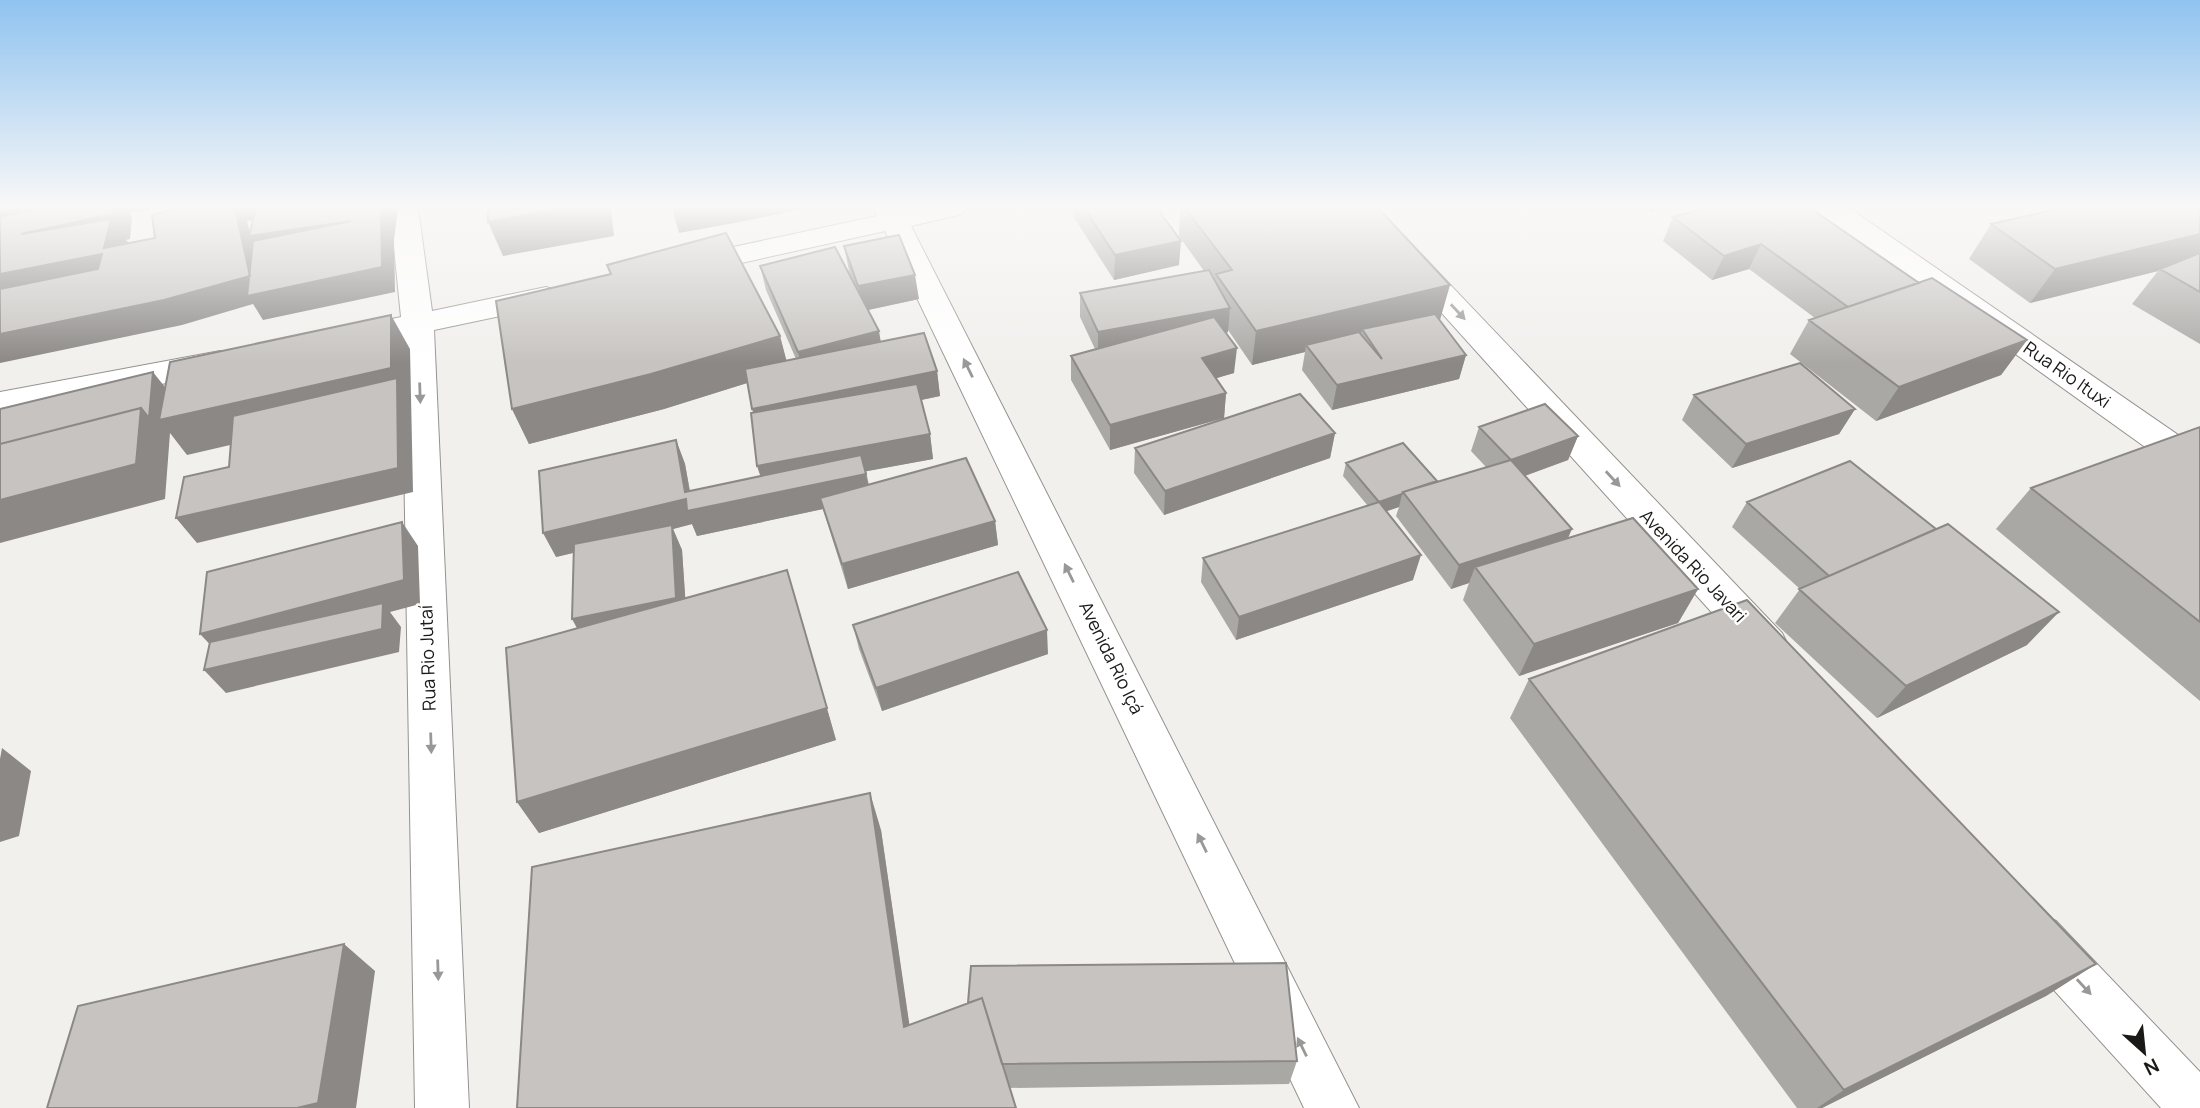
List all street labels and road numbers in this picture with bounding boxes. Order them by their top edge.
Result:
street label: Rua Rio Ituxi [2019,335,2116,413]
street label: Avenida Rio Javari [1635,504,1752,627]
street label: Avenida Rio Içá [1074,597,1150,718]
street label: Rua Rio Jutaí [413,605,441,711]

